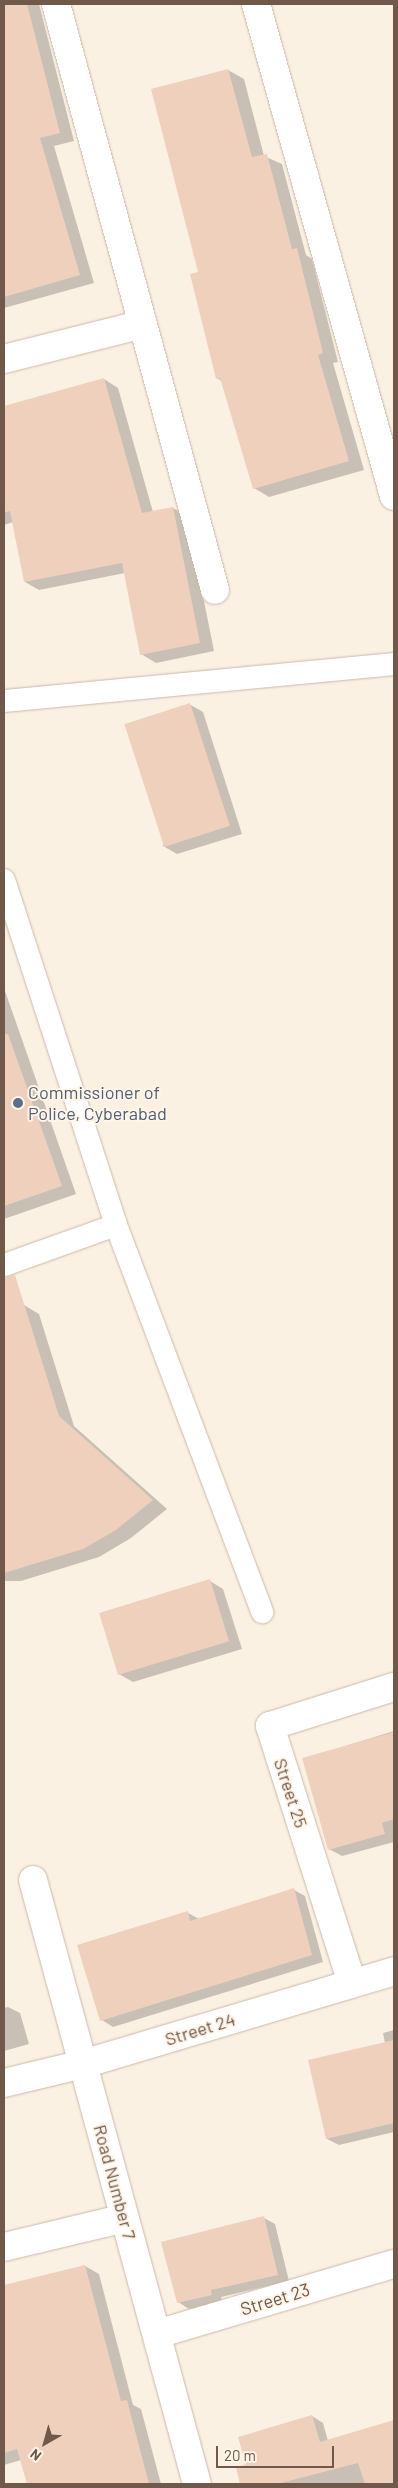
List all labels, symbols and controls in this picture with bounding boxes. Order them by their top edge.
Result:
place label: Commissioner of Police, Cyberabad [28,1082,167,1124]
marker: Commissioner of Police, Cyberabad [12,1097,24,1109]
street label: Street 25 [270,1756,312,1830]
street label: Street 24 [162,2008,238,2050]
street label: Road Number 7 [89,2122,141,2242]
street label: Street 23 [238,2278,312,2320]
north arrow [20,2418,70,2468]
scale bar [218,2436,336,2468]
text: N [27,2446,44,2465]
text: 20 m [224,2446,256,2464]

